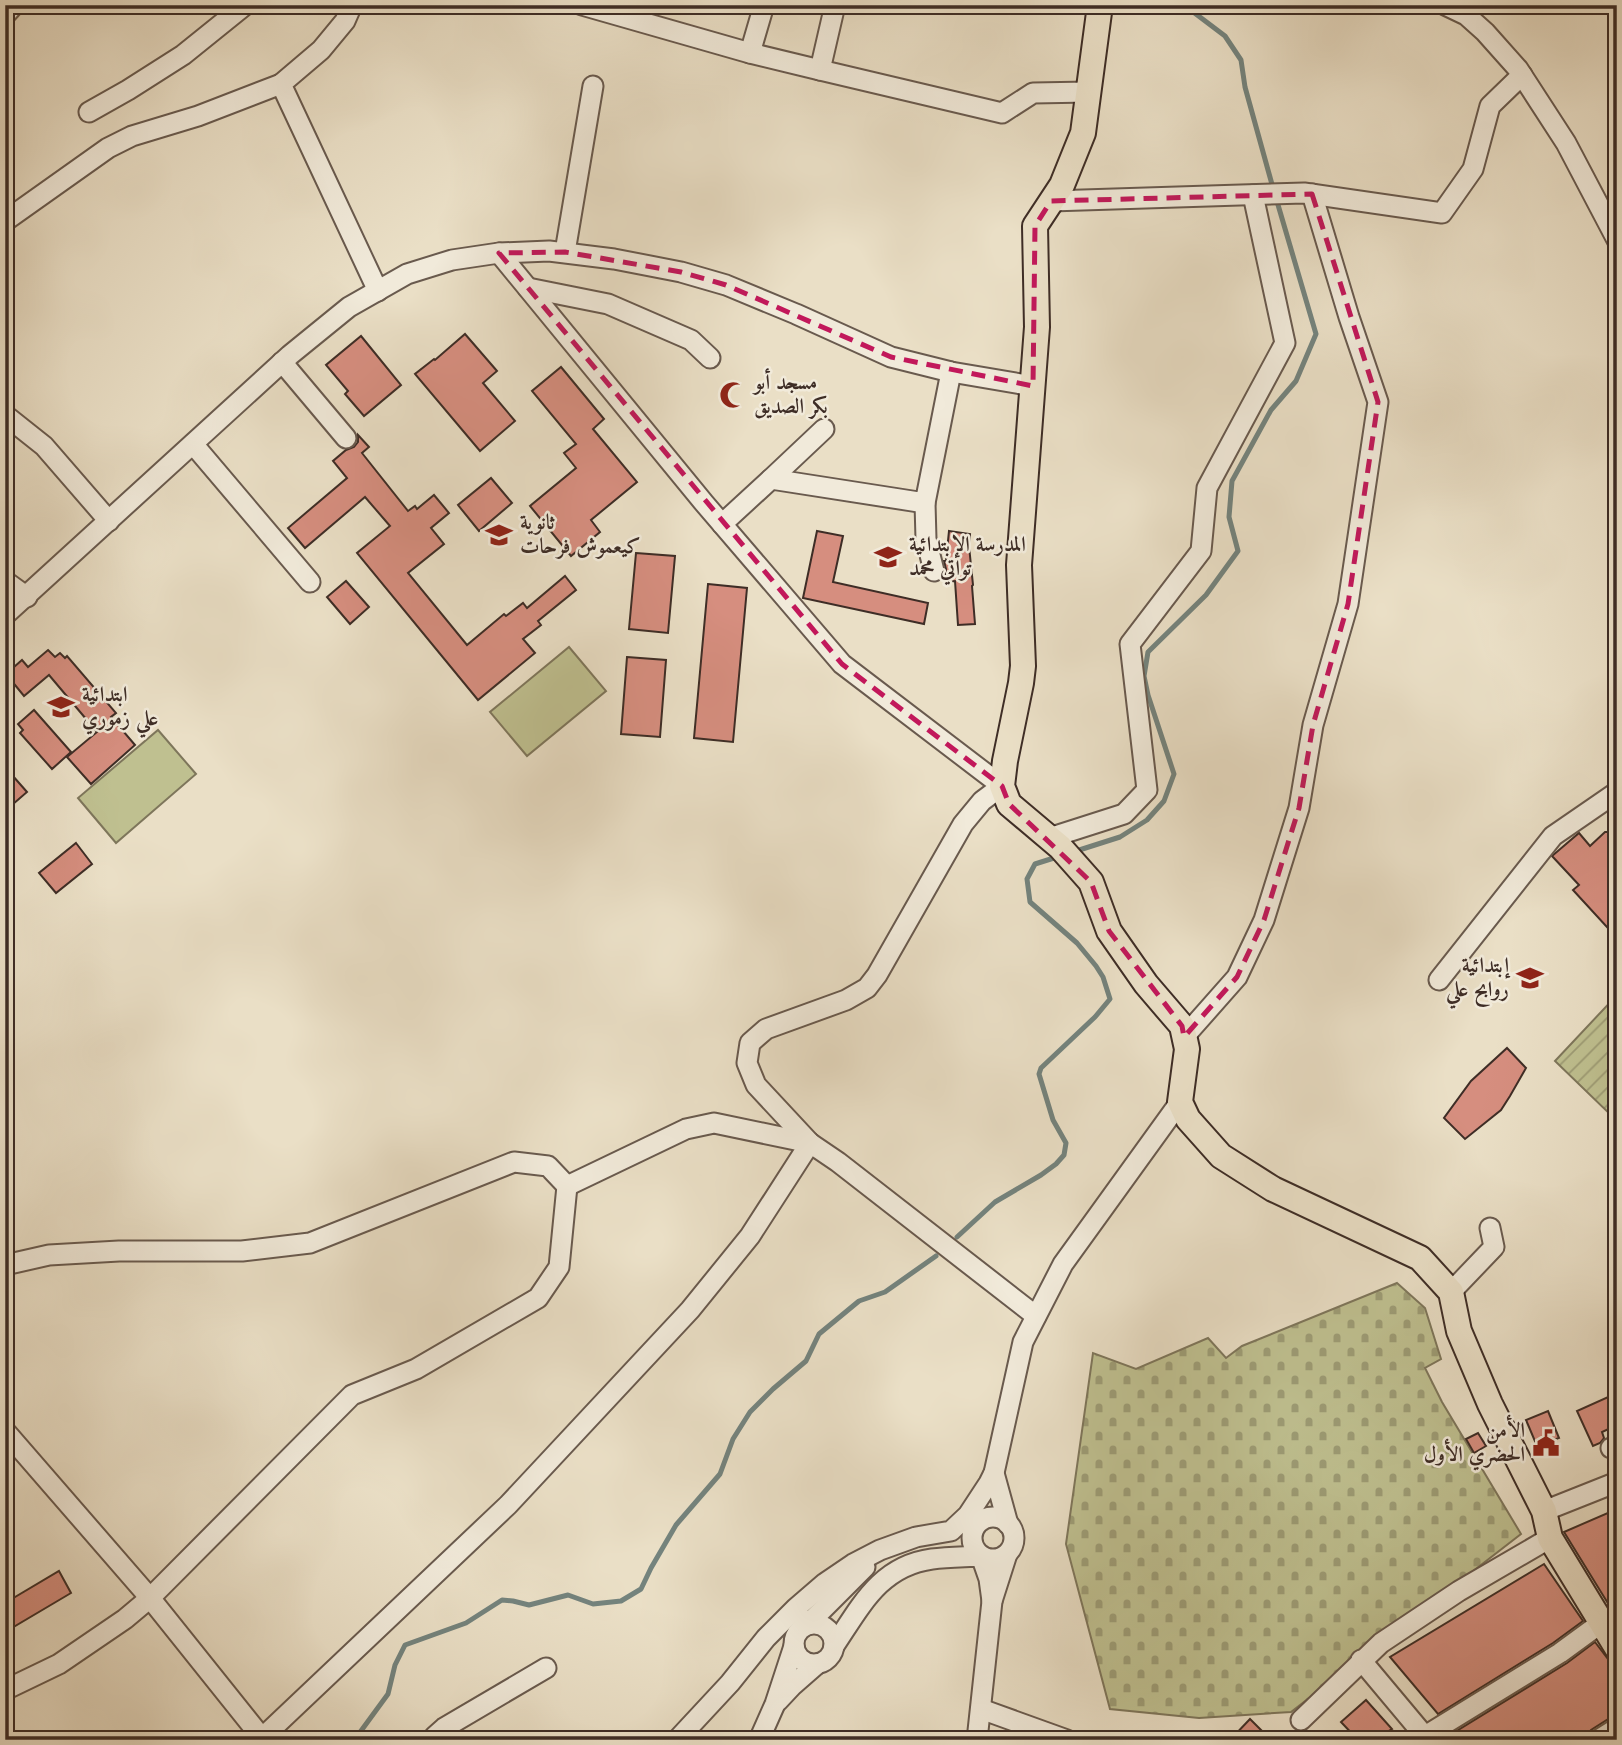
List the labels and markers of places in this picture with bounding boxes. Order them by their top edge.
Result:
place label: مسجد أبو بكر الصديق [752,368,828,420]
mosque icon: مسجد أبو بكر الصديق [718,380,748,410]
place label: ثانوية كيعموش فرحات [520,512,641,560]
school or university icon: ثانوية كيعموش فرحات [484,520,514,550]
place label: المدرسة الإبتدائية تواتي محمد [909,533,1026,586]
school or university icon: المدرسة الإبتدائية تواتي محمد [873,542,903,572]
place label: ابتدائية علي زموري [82,685,158,738]
school or university icon: ابتدائية علي زموري [46,692,76,722]
place label: إبتدائية روابح علي [1445,956,1510,1009]
school or university icon: إبتدائية روابح علي [1515,963,1545,993]
place label: الأمن الحضري الأول [1424,1414,1525,1471]
public building icon: الأمن الحضري الأول [1531,1428,1561,1458]

